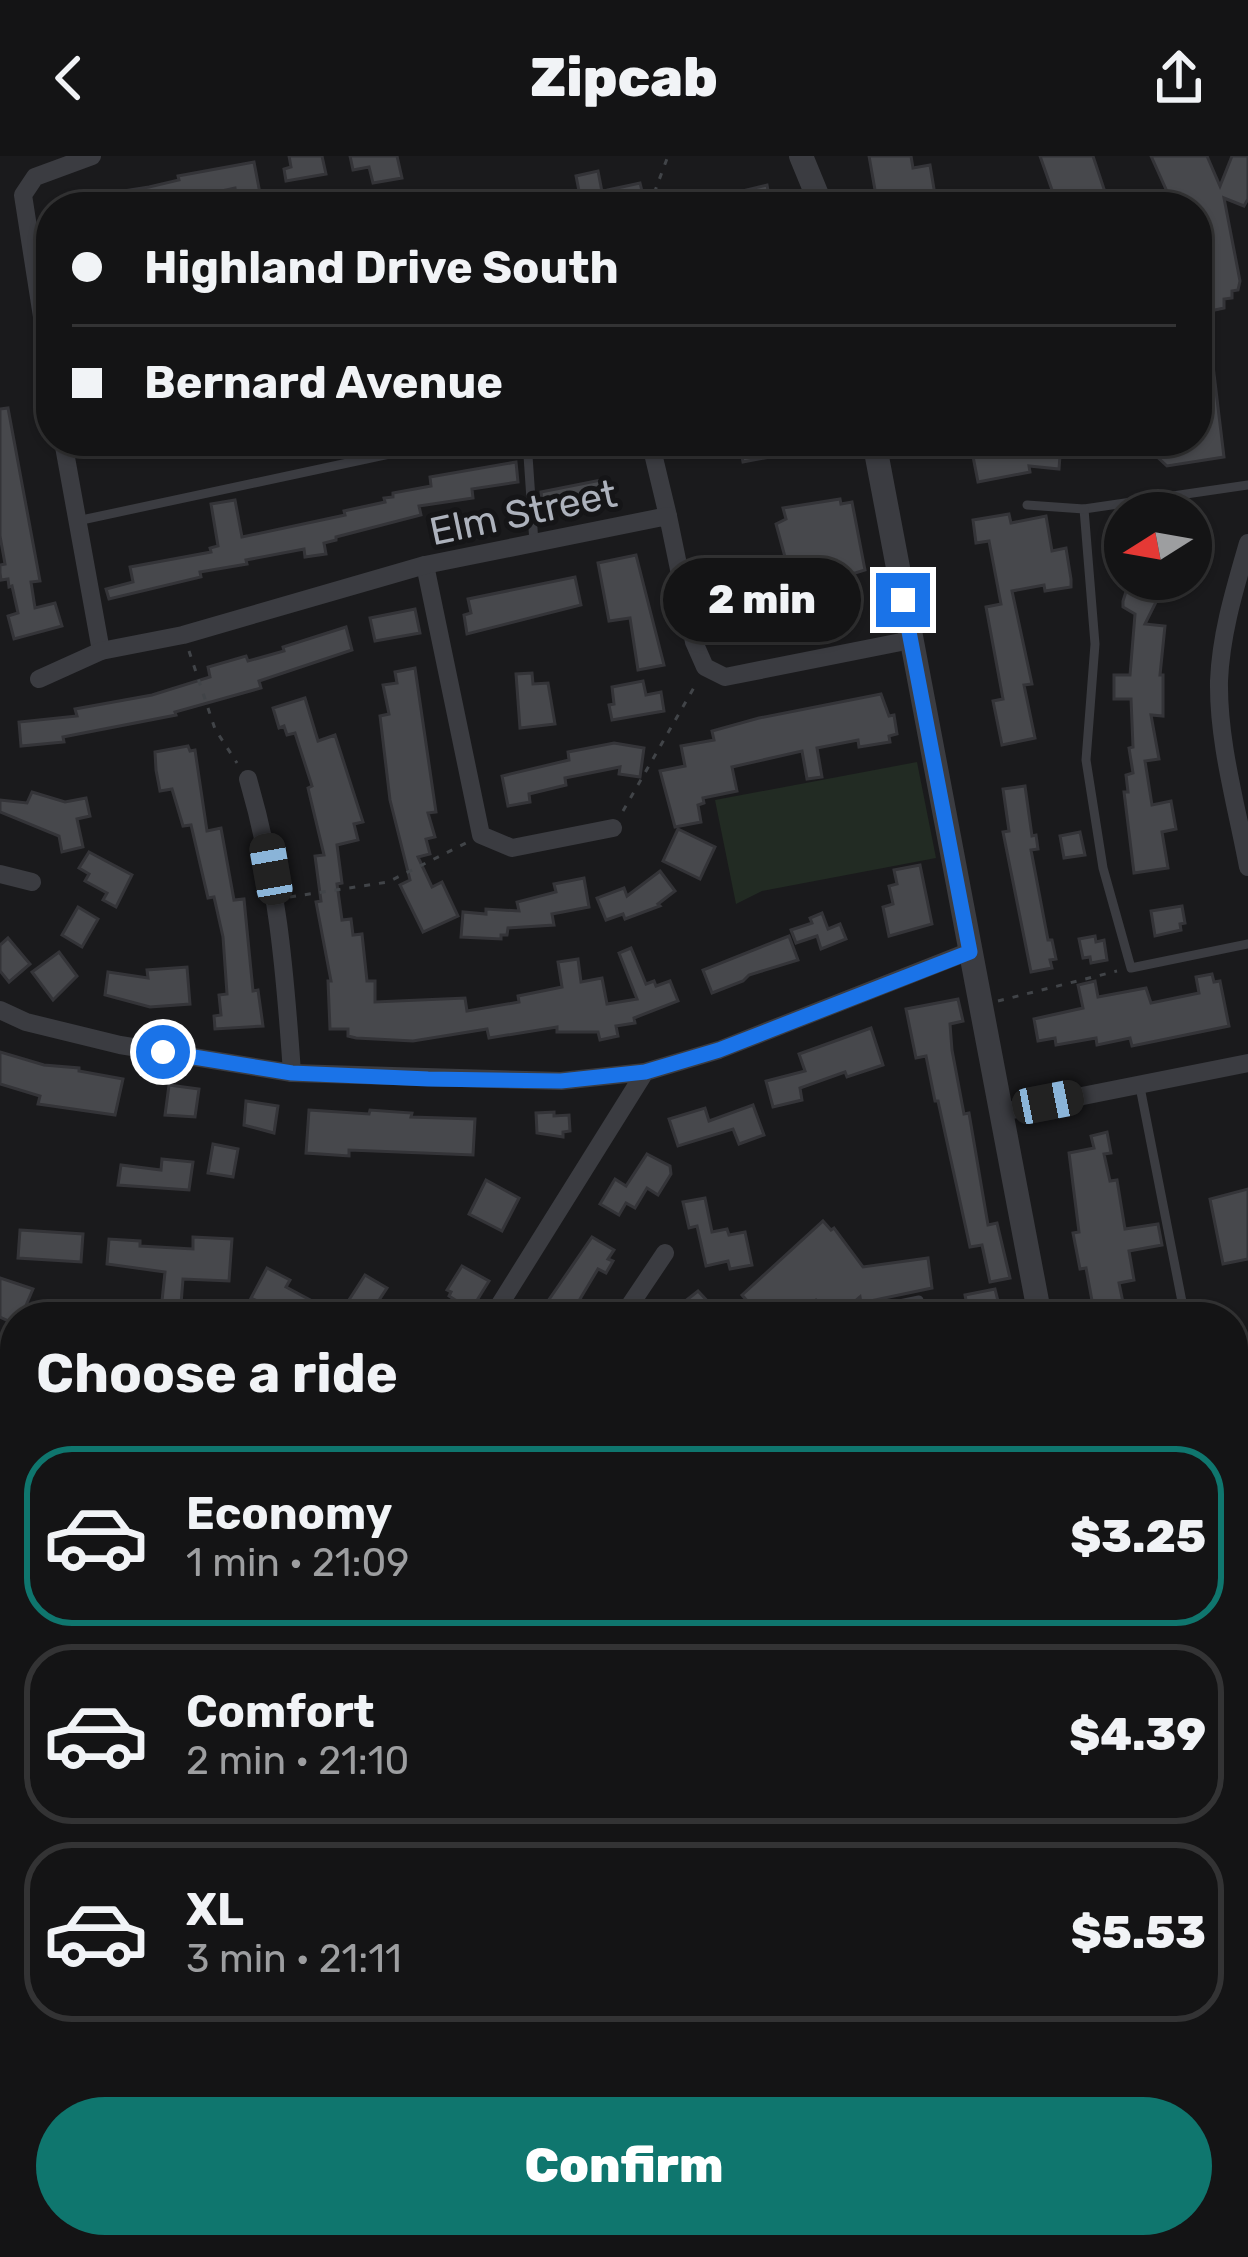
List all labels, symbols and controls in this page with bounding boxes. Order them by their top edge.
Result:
icon: back [36,45,102,111]
icon: share [1146,45,1212,111]
text: Zipcab [530,46,718,110]
text: Highland Drive South [144,241,619,294]
text: Bernard Avenue [144,356,503,409]
street label: Elm Street [425,471,621,555]
north arrow [1104,492,1212,600]
map controls [1104,492,1212,600]
callout: 2 min [663,558,861,642]
route end [876,573,930,627]
text: 2 min [708,577,816,623]
car [247,830,295,908]
route start [136,1025,190,1079]
car [1009,1077,1087,1127]
text: Choose a ride [36,1342,398,1406]
icon: car [42,1482,150,1590]
text: Economy [186,1487,392,1540]
text: $3.25 [1070,1510,1206,1563]
text: 1 min · 21:09 [186,1540,409,1586]
icon: car [42,1680,150,1788]
text: Comfort [186,1685,375,1738]
text: $4.39 [1069,1708,1206,1761]
text: 2 min · 21:10 [186,1738,409,1784]
icon: car [42,1878,150,1986]
text: XL [186,1883,244,1936]
text: $5.53 [1071,1906,1206,1959]
text: 3 min · 21:11 [186,1936,402,1982]
button: Confirm [36,2097,1212,2235]

